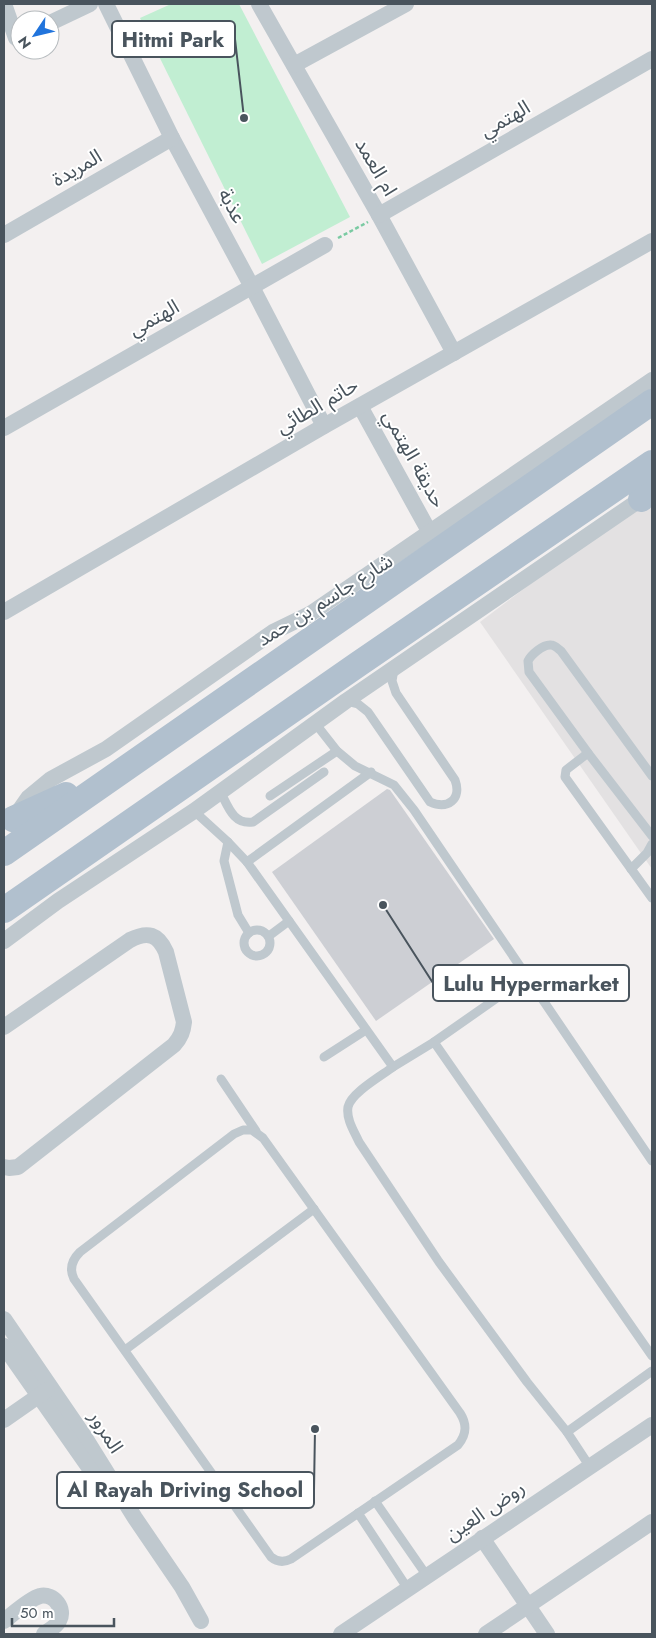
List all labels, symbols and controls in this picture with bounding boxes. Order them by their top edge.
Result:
north arrow [10,10,60,60]
callout: Hitmi Park [112,21,235,57]
text: Hitmi Park [122,25,224,55]
text: N [13,32,36,53]
street label: الهتمي [474,93,536,146]
street label: ام العمد [348,132,404,202]
street label: المريدة [47,142,107,194]
street label: عذبة [211,183,253,229]
street label: الهتمي [123,292,185,344]
street label: حاتم الطائي [270,371,364,442]
street label: حديقة الهتمي [375,405,453,514]
street label: شارع جاسم بن حمد [251,547,399,653]
callout: Lulu Hypermarket [433,965,629,1001]
text: Lulu Hypermarket [443,969,619,999]
street label: المرور [81,1404,130,1459]
callout: Al Rayah Driving School [57,1472,314,1508]
street label: روض العين [439,1474,531,1548]
text: Al Rayah Driving School [66,1475,303,1505]
scale bar [12,1596,115,1628]
text: 50 m [20,1602,54,1624]

